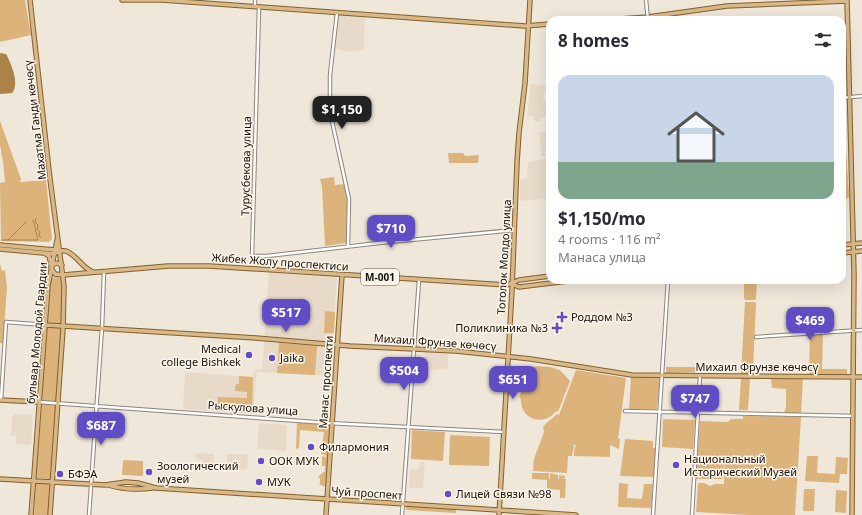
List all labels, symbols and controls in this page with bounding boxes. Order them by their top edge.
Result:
text: 8 homes [558,29,629,52]
icon: filters [812,29,834,51]
street label: Махатма Ганди көчөсү [20,59,49,181]
pin: $1,150 [309,96,375,130]
text: $1,150 [322,100,362,118]
icon: home [660,101,732,173]
street label: Турусбекова улица [237,116,254,216]
street label: Тоголок Молдо улица [493,199,514,315]
text: $1,150/mo [558,207,646,230]
pin: $710 [367,215,415,249]
text: $710 [376,219,406,237]
text: 4 rooms · 116 m² [558,230,661,248]
text: Манаса улица [558,248,646,266]
street label: Жибек Жолу проспектиси [211,249,349,274]
street label: бульвар Молодой Гвардии [23,261,50,405]
road number: М-001 [361,269,399,285]
pin: $517 [262,299,310,333]
text: $517 [271,303,301,321]
pin: $469 [786,307,834,341]
place label: Роддом №3 [571,309,633,324]
marker: Роддом №3 [556,311,568,323]
text: $469 [795,311,825,329]
place label: Поликлиника №3 [455,320,548,335]
marker: Поликлиника №3 [551,322,563,334]
street label: Михаил Фрунзе көчөсү [373,330,497,353]
street label: Манас проспекти [315,335,336,429]
place label: Medical college Bishkek [161,341,241,369]
marker: Medical college Bishkek [244,350,254,360]
place label: Jaika [279,350,304,365]
marker: Jaika [267,353,277,363]
pin: $504 [380,357,428,391]
street label: Михаил Фрунзе көчөсү [696,359,819,374]
text: $504 [389,361,419,379]
pin: $651 [489,366,537,400]
text: $651 [498,370,528,388]
pin: $747 [671,385,719,419]
text: $747 [680,389,710,407]
street label: Рыскулова улица [207,397,299,418]
pin: $687 [77,412,125,446]
text: $687 [86,416,116,434]
place label: Филармония [319,439,389,454]
marker: Филармония [306,442,316,452]
place label: Национальный Исторический Музей [684,451,797,479]
place label: ООК МУК [269,453,319,468]
marker: ООК МУК [256,456,266,466]
place label: Зоологический музей [157,458,239,486]
marker: Национальный Исторический Музей [671,460,681,470]
place label: БФЭА [68,466,98,481]
marker: Зоологический музей [144,467,154,477]
marker: БФЭА [55,469,65,479]
place label: МУК [267,474,291,489]
marker: МУК [254,477,264,487]
street label: Чуй проспект [331,483,403,502]
place label: Лицей Связи №98 [456,486,551,501]
marker: Лицей Связи №98 [443,489,453,499]

